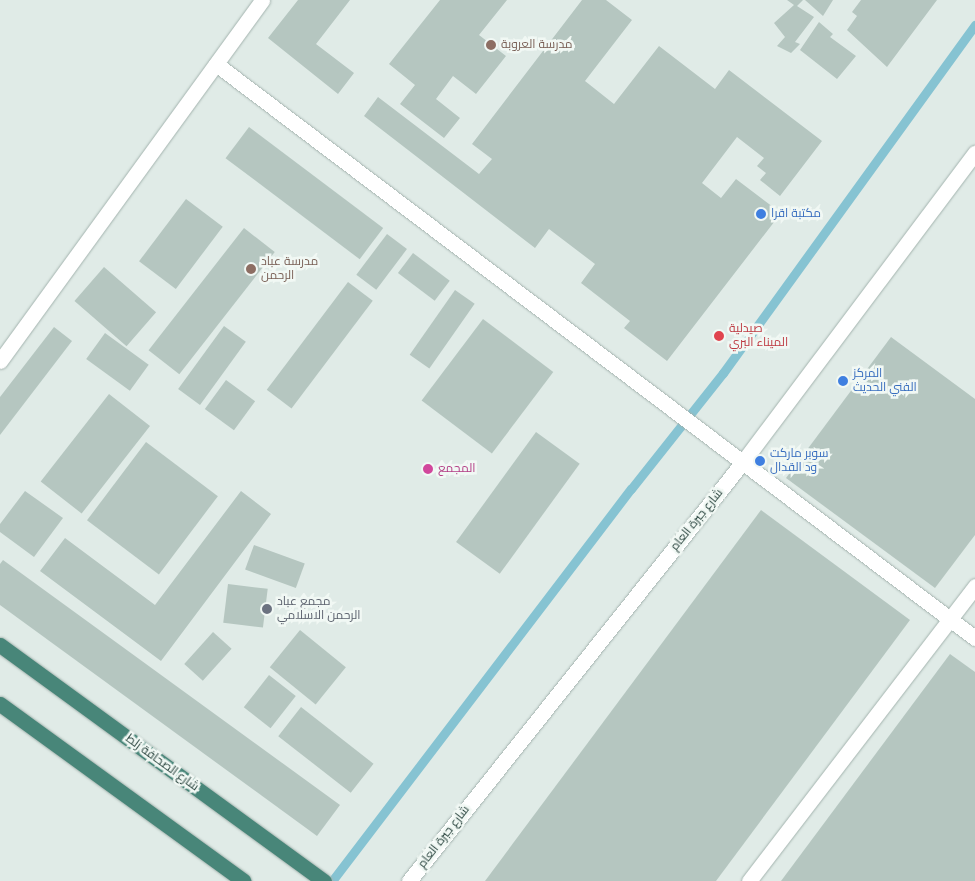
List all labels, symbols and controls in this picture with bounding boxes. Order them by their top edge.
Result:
place label: مدرسة العروبة [501,38,573,52]
marker: مدرسة العروبة [485,39,497,51]
place label: مكتبة اقرا [771,207,821,221]
marker: مكتبة اقرا [755,208,767,220]
place label: مدرسة عباد الرحمن [261,255,318,283]
marker: مدرسة عباد الرحمن [245,263,257,275]
place label: صيدلية الميناء البري [729,322,788,350]
marker: صيدلية الميناء البري [713,330,725,342]
place label: المركز الفني الحديث [853,367,917,395]
marker: المركز الفني الحديث [837,375,849,387]
place label: سوبر ماركت ود القدال [770,447,828,475]
marker: سوبر ماركت ود القدال [754,455,766,467]
place label: المجمع [438,462,476,476]
marker: المجمع [422,463,434,475]
street label: شارع جبرة العام [668,486,726,554]
place label: مجمع عباد الرحمن الاسلامي [277,595,360,623]
marker: مجمع عباد الرحمن الاسلامي [261,603,273,615]
street label: شارع الصحافة زلط [123,732,201,794]
street label: شارع جبرة العام [415,803,473,871]

